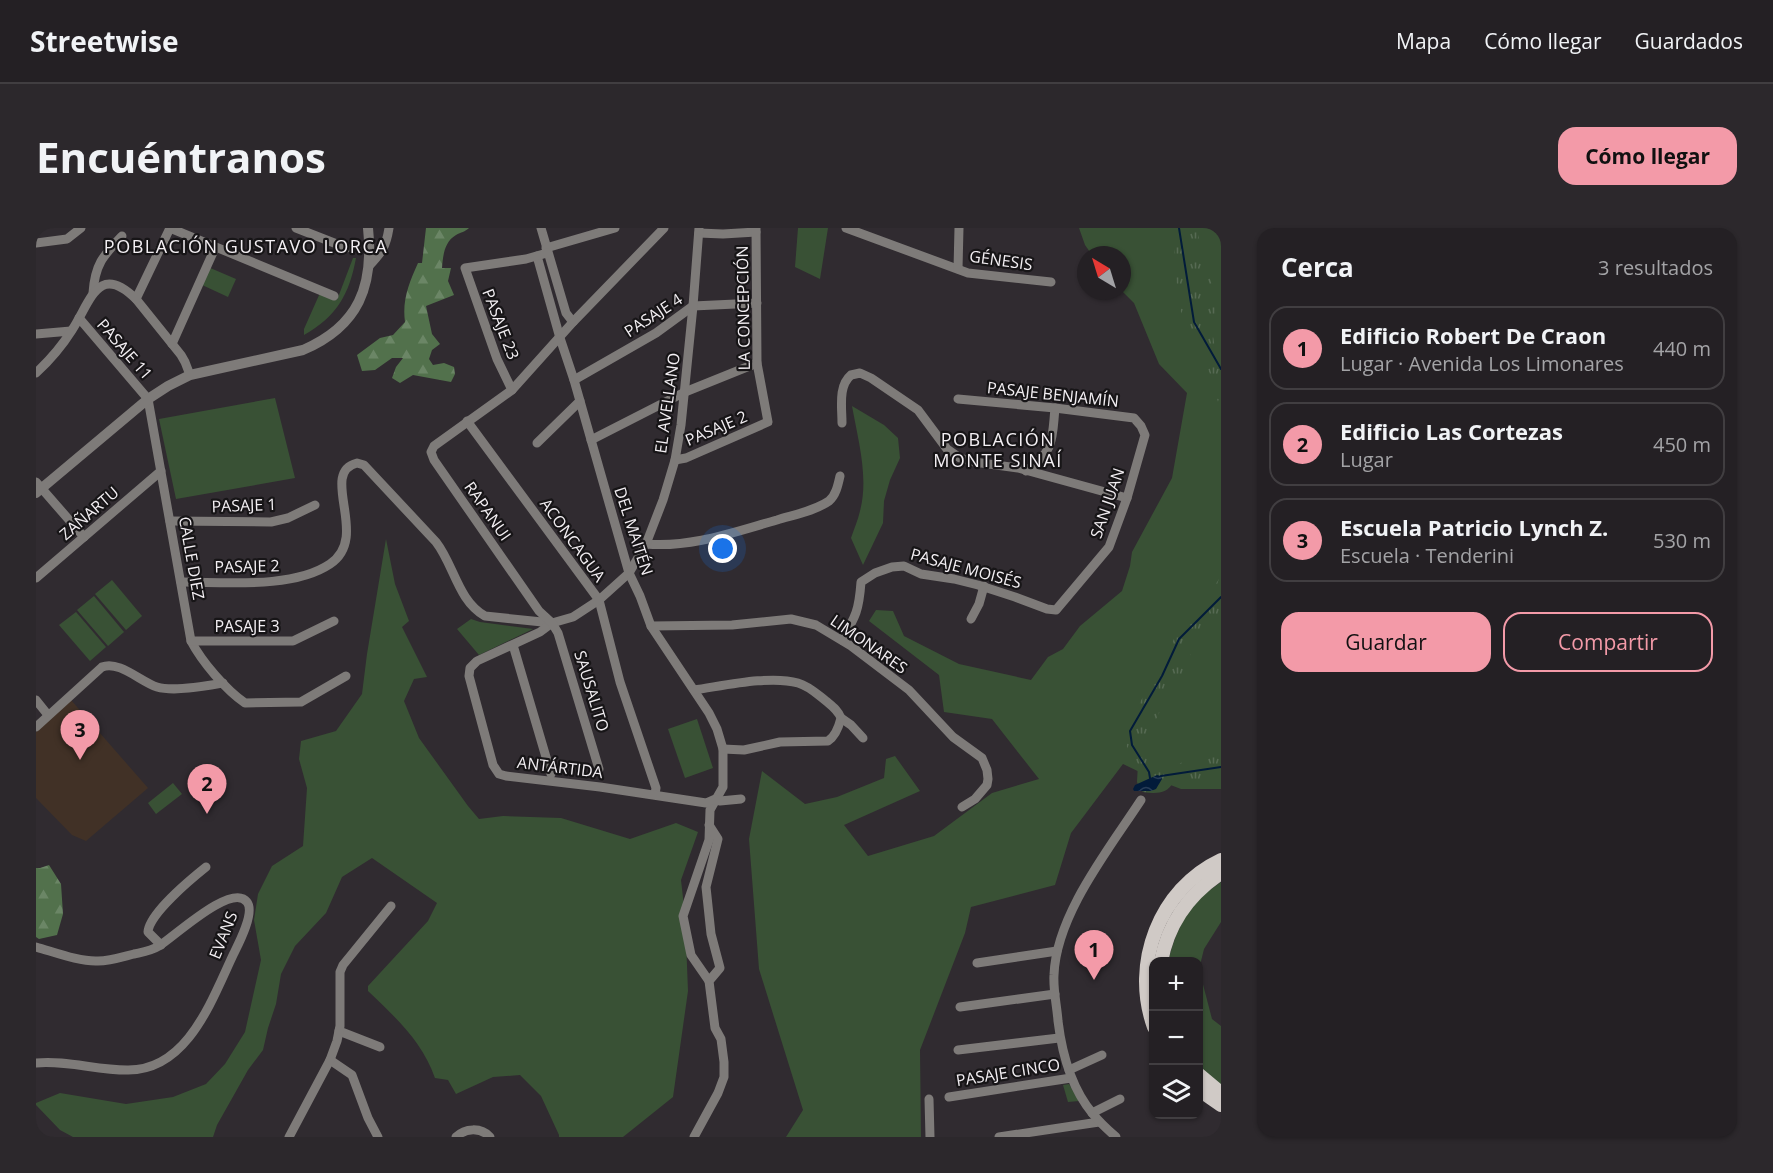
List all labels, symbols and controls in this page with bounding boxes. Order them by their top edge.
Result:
text: Streetwise [30,22,179,60]
text: Mapa [1396,27,1451,55]
text: Cómo llegar [1484,27,1602,55]
text: Guardados [1635,27,1743,55]
button: Cómo llegar [1558,127,1737,185]
text: Encuéntranos [36,128,326,185]
district label: POBLACIÓN GUSTAVO LORCA [104,234,388,258]
street label: LA CONCEPCIÓN [731,245,755,371]
street label: GÉNESIS [968,245,1034,275]
north arrow [1077,246,1131,300]
text: Cerca [1281,249,1354,285]
text: 3 resultados [1598,254,1713,281]
street label: PASAJE 23 [477,285,525,363]
street label: PASAJE 4 [620,288,686,342]
street label: PASAJE 11 [92,314,158,384]
text: Edificio Robert De Craon [1340,320,1606,350]
text: 1 [1297,335,1308,362]
text: 440 m [1653,335,1711,362]
text: Lugar · Avenida Los Limonares [1340,350,1624,377]
street label: EL AVELLANO [649,351,685,455]
street label: PASAJE BENJAMÍN [986,376,1120,412]
street label: PASAJE 2 [682,405,750,451]
text: Edificio Las Cortezas [1340,416,1563,446]
district label: POBLACIÓN MONTE SINAÍ [933,427,1063,472]
text: 2 [1297,431,1308,458]
text: 450 m [1653,431,1711,458]
text: Lugar [1340,446,1393,473]
street label: SAN JUAN [1085,465,1129,541]
street label: RAPANUI [460,477,516,545]
street label: ZAÑARTU [55,481,123,545]
street label: DEL MAITÉN [609,484,659,578]
street label: PASAJE 1 [211,493,277,517]
street label: ACONCAGUA [535,494,611,587]
text: Escuela Patricio Lynch Z. [1340,512,1608,542]
street label: CALLE DIEZ [174,515,210,601]
text: 3 [1297,527,1308,554]
text: 530 m [1653,527,1711,554]
your location [708,534,737,563]
text: Escuela · Tenderini [1340,542,1514,569]
street label: PASAJE MOISÉS [908,543,1024,593]
street label: PASAJE 2 [214,554,280,578]
street label: LIMONARES [826,609,912,679]
button: Guardar [1281,612,1491,672]
button: Compartir [1503,612,1713,672]
street label: PASAJE 3 [214,615,280,637]
street label: SAUSALITO [569,648,615,734]
pin: 3 [60,710,99,760]
street label: ANTÁRTIDA [516,751,605,783]
pin: 2 [188,764,226,814]
street label: EVANS [204,908,243,962]
pin: 1 [1074,930,1114,980]
map controls [1149,957,1203,1119]
button: + [1149,957,1203,1011]
button: − [1149,1011,1203,1065]
street label: PASAJE CINCO [954,1053,1062,1091]
button: layers [1149,1065,1203,1119]

